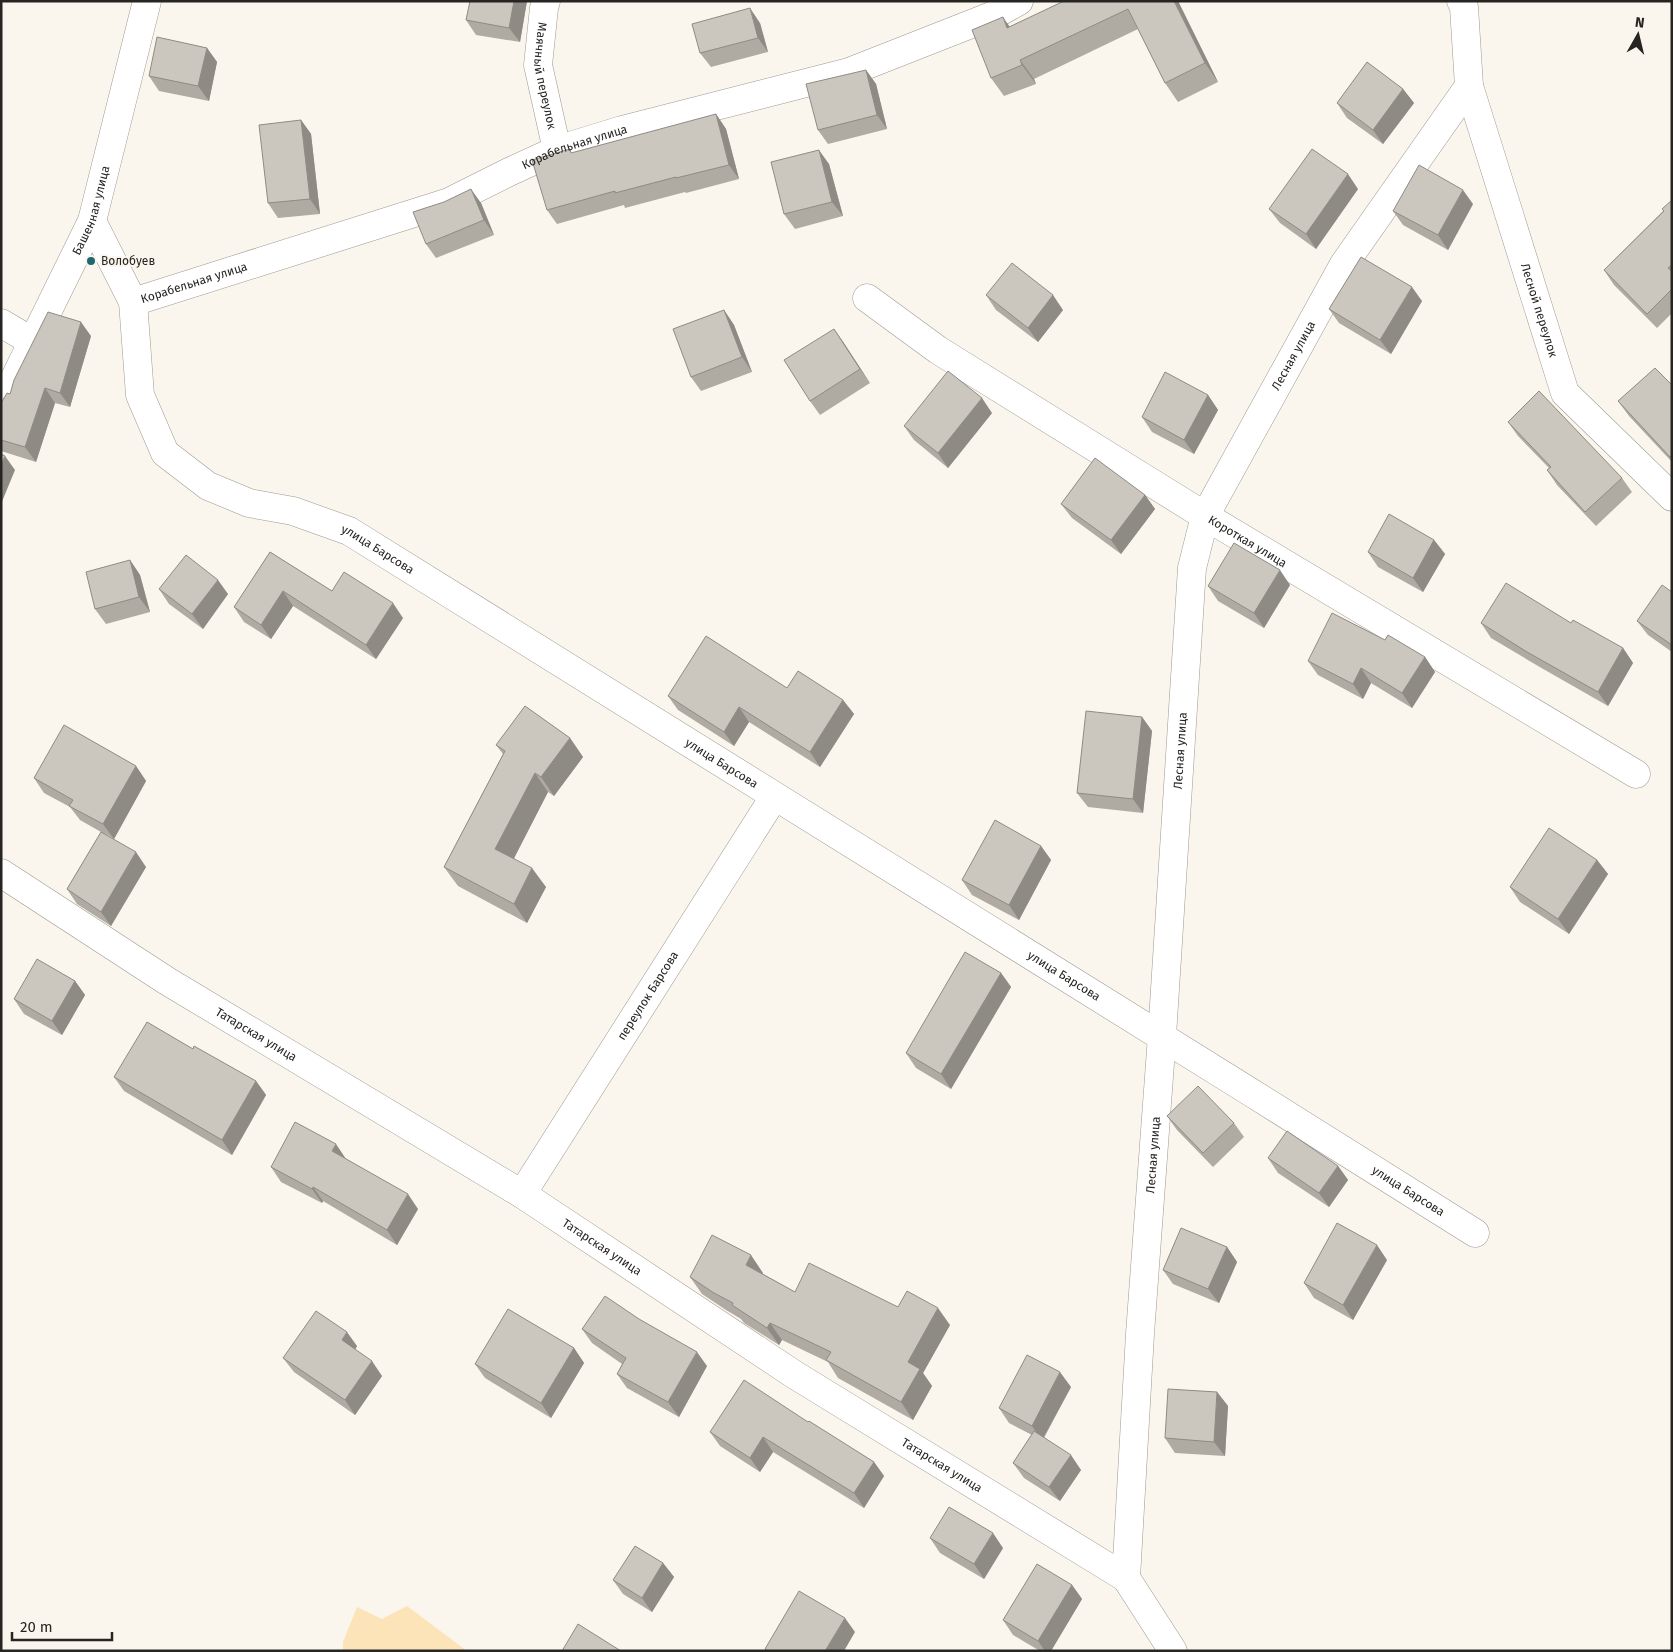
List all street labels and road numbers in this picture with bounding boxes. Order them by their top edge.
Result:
street label: Маячный переулок [531,22,559,131]
street label: Корабельная улица [520,122,629,172]
street label: Башенная улица [69,164,113,257]
street label: Корабельная улица [139,259,249,306]
street label: Лесной переулок [1518,261,1561,360]
street label: Лесная улица [1269,318,1318,393]
street label: Короткая улица [1206,513,1289,570]
street label: улица Барсова [340,522,417,577]
street label: Лесная улица [1171,712,1190,790]
street label: улица Барсова [683,735,761,791]
street label: переулок Барсова [614,948,681,1043]
street label: улица Барсова [1025,948,1103,1004]
street label: Татарская улица [213,1005,299,1064]
street label: Лесная улица [1143,1116,1163,1194]
street label: улица Барсова [1369,1163,1447,1219]
street label: Татарская улица [560,1216,644,1278]
street label: Татарская улица [899,1435,985,1495]

